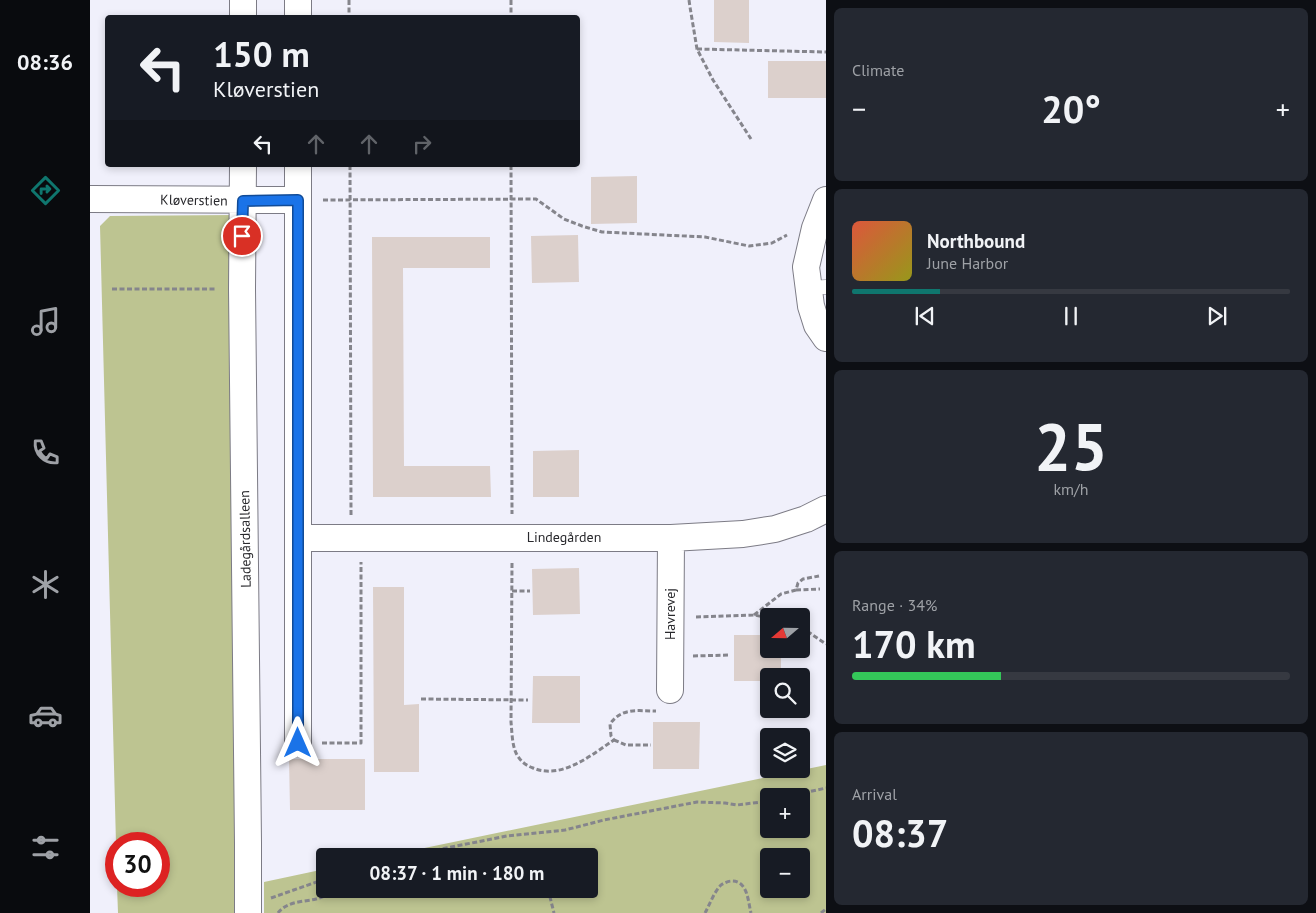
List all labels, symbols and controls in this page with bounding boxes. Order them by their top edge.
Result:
text: 150 m [213,31,310,77]
icon: left [130,35,195,100]
text: 08:36 [17,48,73,76]
text: Climate [852,60,904,80]
text: Kløverstien [213,75,319,103]
text: 20° [1041,84,1101,133]
text: − [852,90,866,127]
text: + [1276,90,1290,127]
icon: left [249,130,277,158]
icon: ahead [302,130,330,158]
icon: ahead [355,130,383,158]
icon: right [408,130,436,158]
icon: directions [28,173,63,208]
street label: Kløverstien [160,190,228,210]
pin [221,215,263,257]
icon: arrive [228,222,256,250]
text: Northbound [927,229,1025,253]
text: June Harbor [927,253,1008,273]
icon: previous [911,302,939,330]
icon: pause [1057,302,1085,330]
icon: next [1203,302,1231,330]
icon: music [28,304,63,339]
text: 25 [1034,404,1108,488]
icon: phone [28,435,63,470]
text: km/h [1053,479,1089,499]
street label: Ladegårdsalleen [235,490,255,588]
street label: Lindegården [527,528,601,546]
icon: climate [28,567,63,602]
street label: Havrevej [661,588,679,640]
text: Range · 34% [852,595,937,615]
north arrow [760,608,810,658]
map controls [760,608,810,898]
text: 170 km [852,619,976,668]
button: search [760,668,810,718]
icon: car [28,698,63,733]
position arrow [271,716,323,768]
button: layers [760,728,810,778]
text: Arrival [852,784,897,804]
button: + [760,788,810,838]
text: 08:37 [852,808,948,857]
icon: filters [28,830,63,865]
speed limit sign: 30 [105,832,170,897]
button: − [760,848,810,898]
text: 08:37 · 1 min · 180 m [370,861,544,885]

